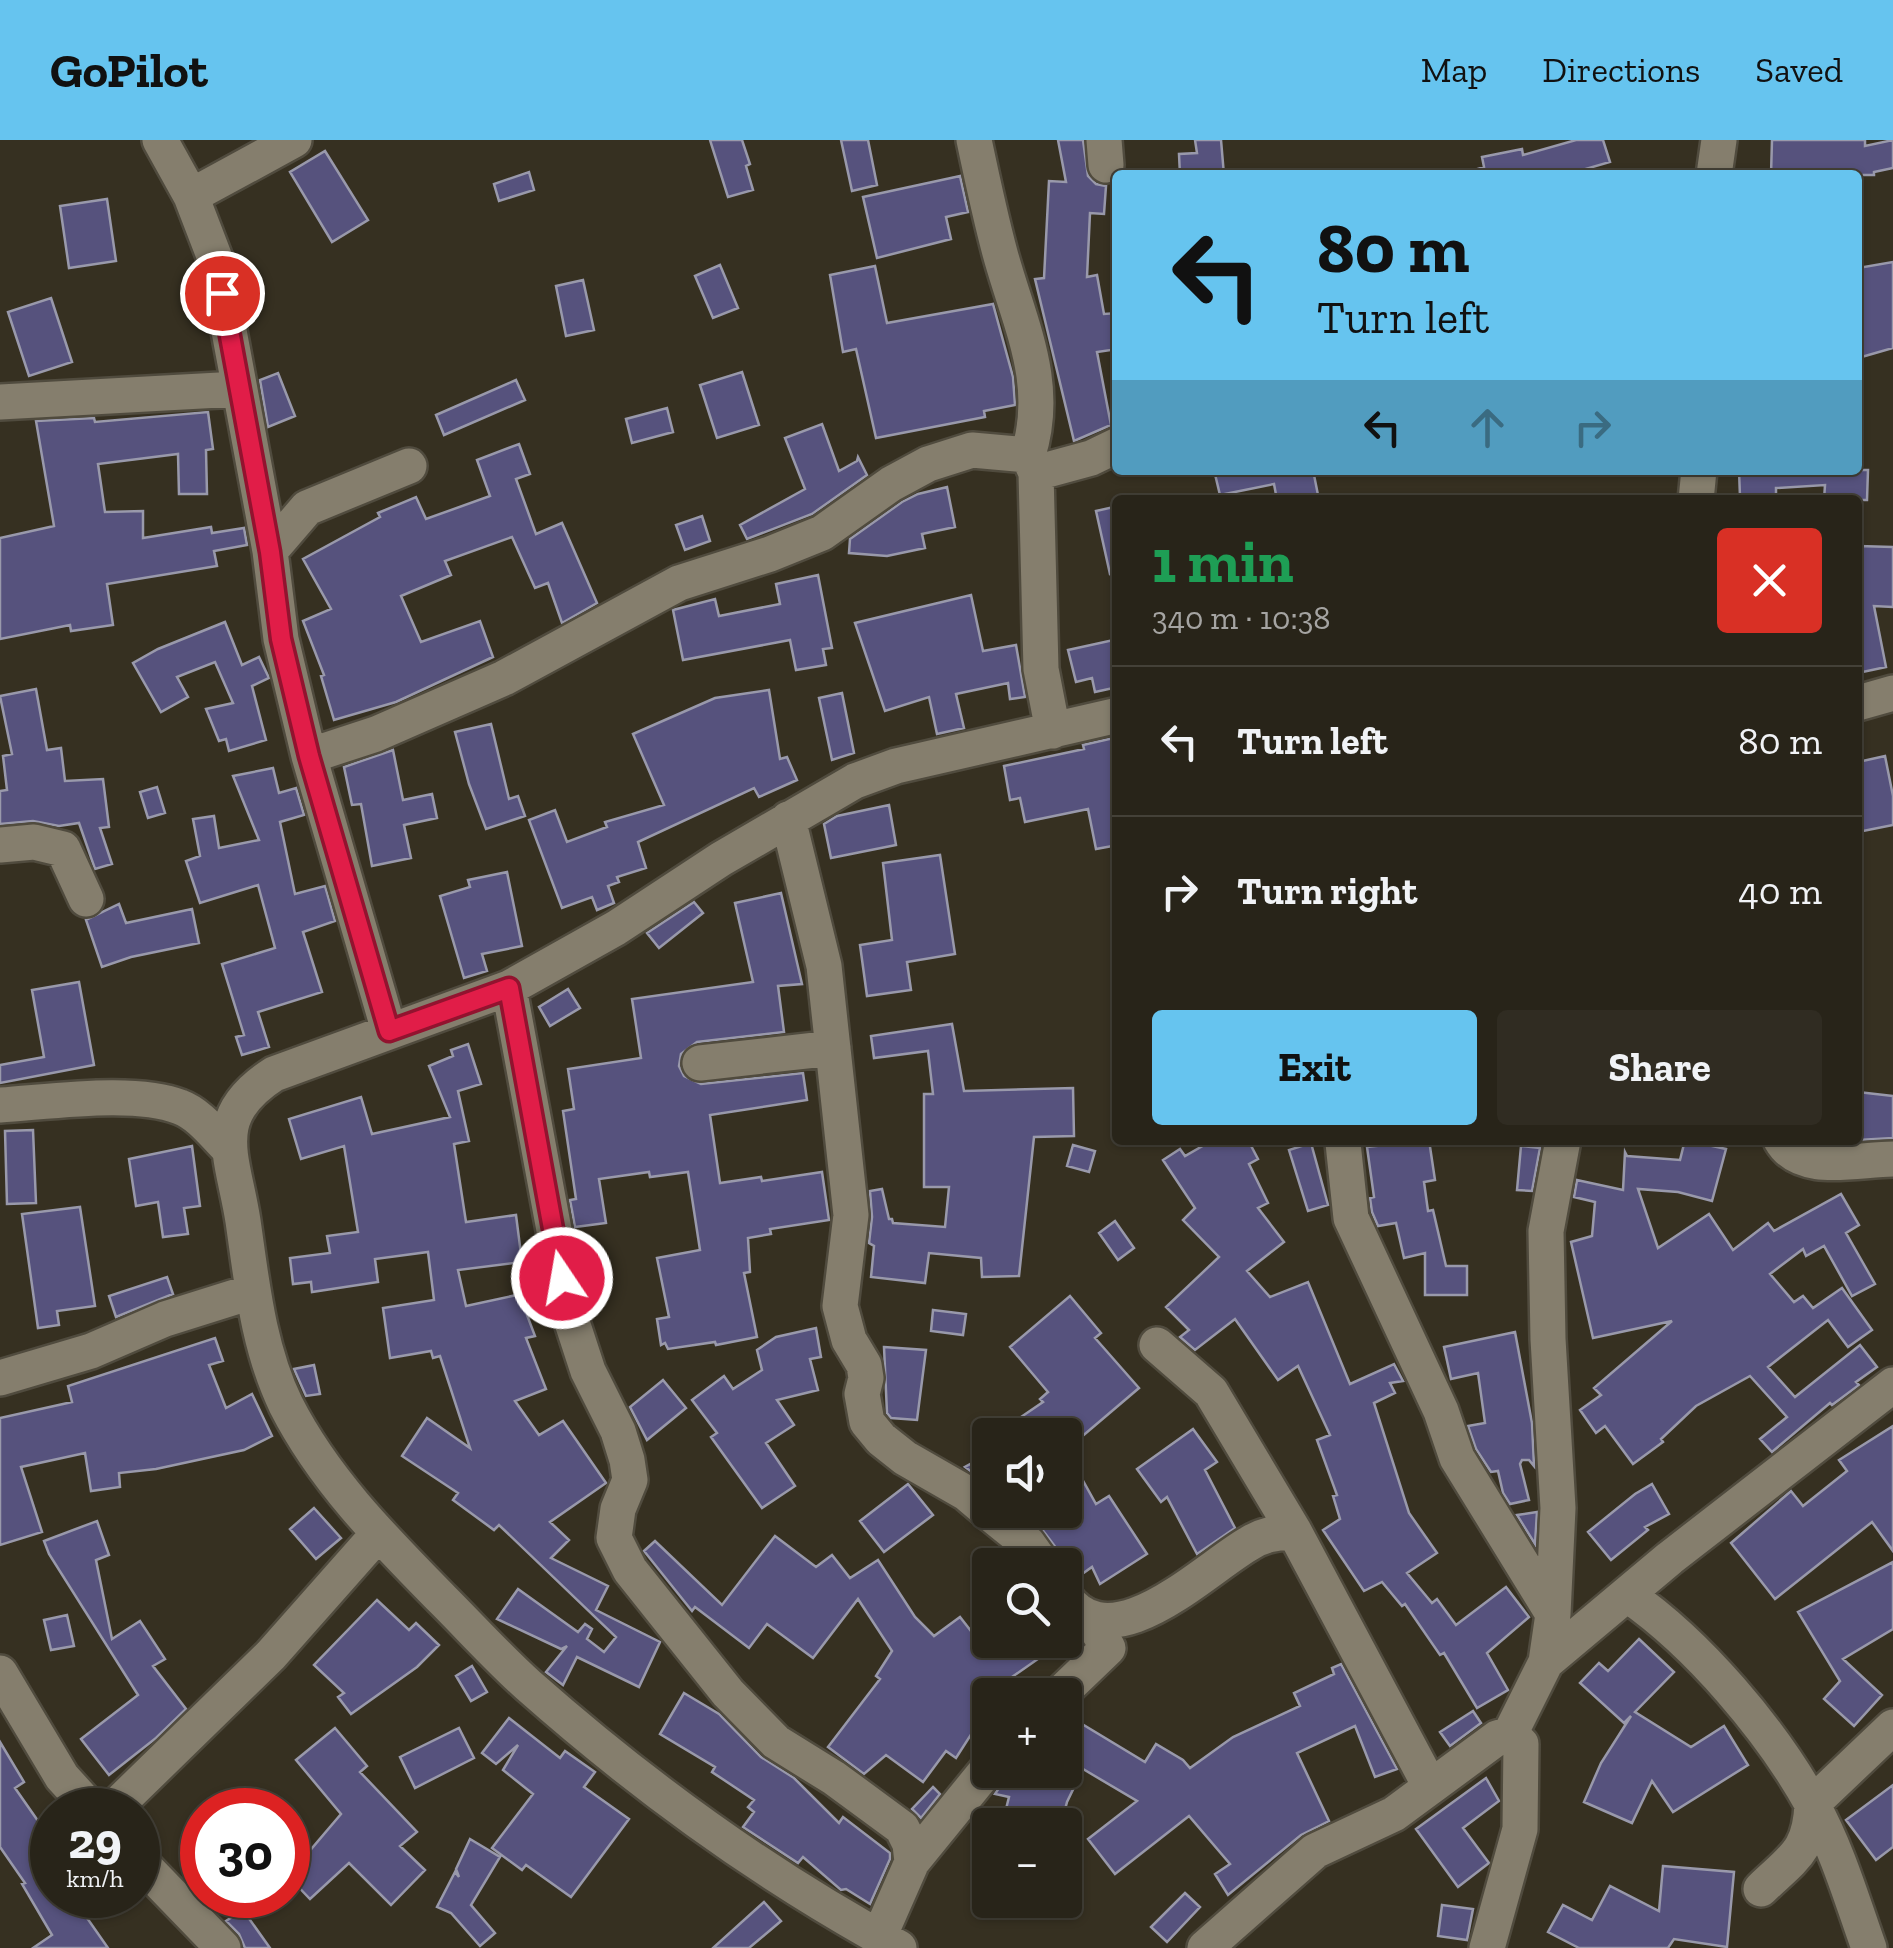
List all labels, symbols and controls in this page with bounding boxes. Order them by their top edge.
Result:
text: GoPilot [50,42,208,99]
text: Map [1421,49,1487,91]
text: Directions [1542,49,1700,91]
text: Saved [1755,49,1843,91]
text: 80 m [1317,206,1469,290]
icon: left [1152,210,1282,340]
pin [180,251,265,336]
icon: arrive [195,266,250,321]
text: Turn left [1317,291,1489,345]
icon: left [1355,400,1410,455]
icon: ahead [1460,400,1515,455]
icon: right [1565,400,1620,455]
text: 1 min [1152,525,1294,597]
button: close [1717,528,1822,633]
text: 340 m · 10:38 [1152,599,1331,637]
icon: left [1152,714,1207,769]
text: Turn left [1237,718,1388,764]
text: 80 m [1738,718,1822,764]
icon: right [1152,864,1207,919]
text: Turn right [1237,868,1417,914]
text: 40 m [1738,868,1822,914]
button: Exit [1152,1010,1477,1125]
button: Share [1497,1010,1822,1125]
position arrow [510,1226,614,1330]
map controls [972,1418,1082,1918]
button: sound [972,1418,1082,1528]
button: search [972,1548,1082,1658]
button: + [972,1678,1082,1788]
speed limit sign: 30 [180,1788,310,1918]
button: − [972,1808,1082,1918]
text: 29 [68,1811,122,1871]
text: km/h [66,1863,124,1893]

